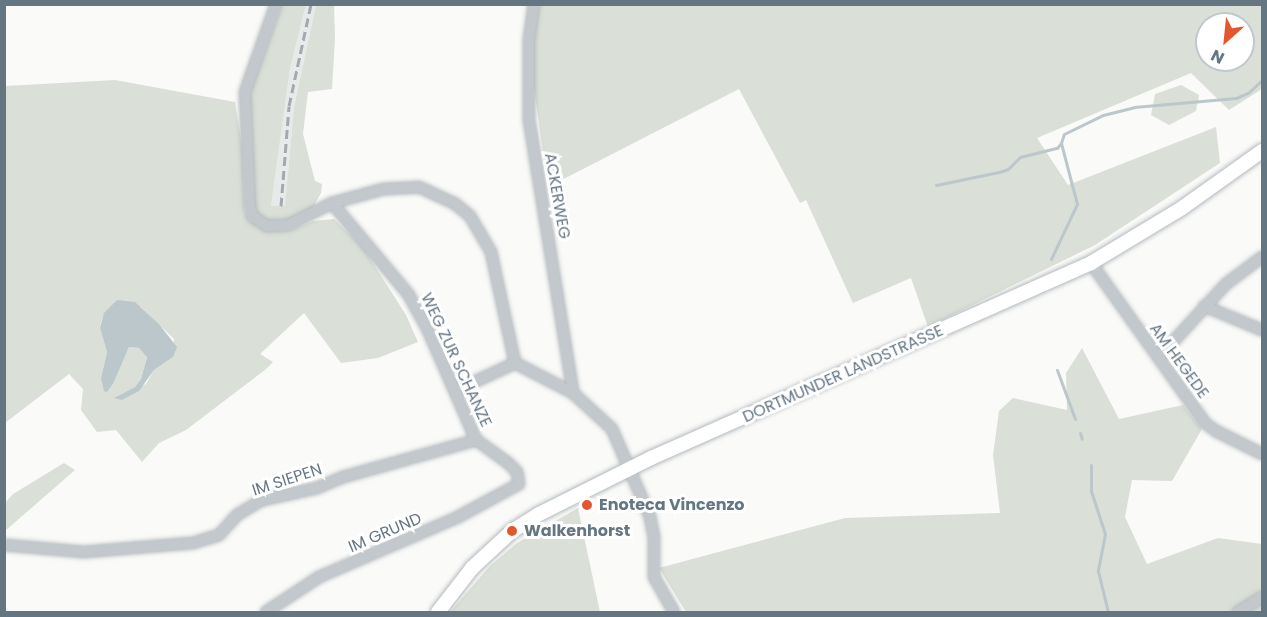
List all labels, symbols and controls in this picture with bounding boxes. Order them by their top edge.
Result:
north arrow [1195,12,1255,72]
text: N [1207,44,1228,70]
street label: ACKERWEG [540,152,574,240]
street label: WEG ZUR SCHANZE [417,290,495,430]
street label: AM HEGEDE [1145,320,1213,402]
street label: DORTMUNDER LANDSTRASSE [740,321,946,427]
street label: IM SIEPEN [250,460,324,500]
place label: Enoteca Vincenzo [599,495,745,515]
marker: Enoteca Vincenzo [580,498,594,512]
street label: IM GRUND [346,509,424,557]
place label: Walkenhorst [524,521,630,541]
marker: Walkenhorst [505,524,519,538]

